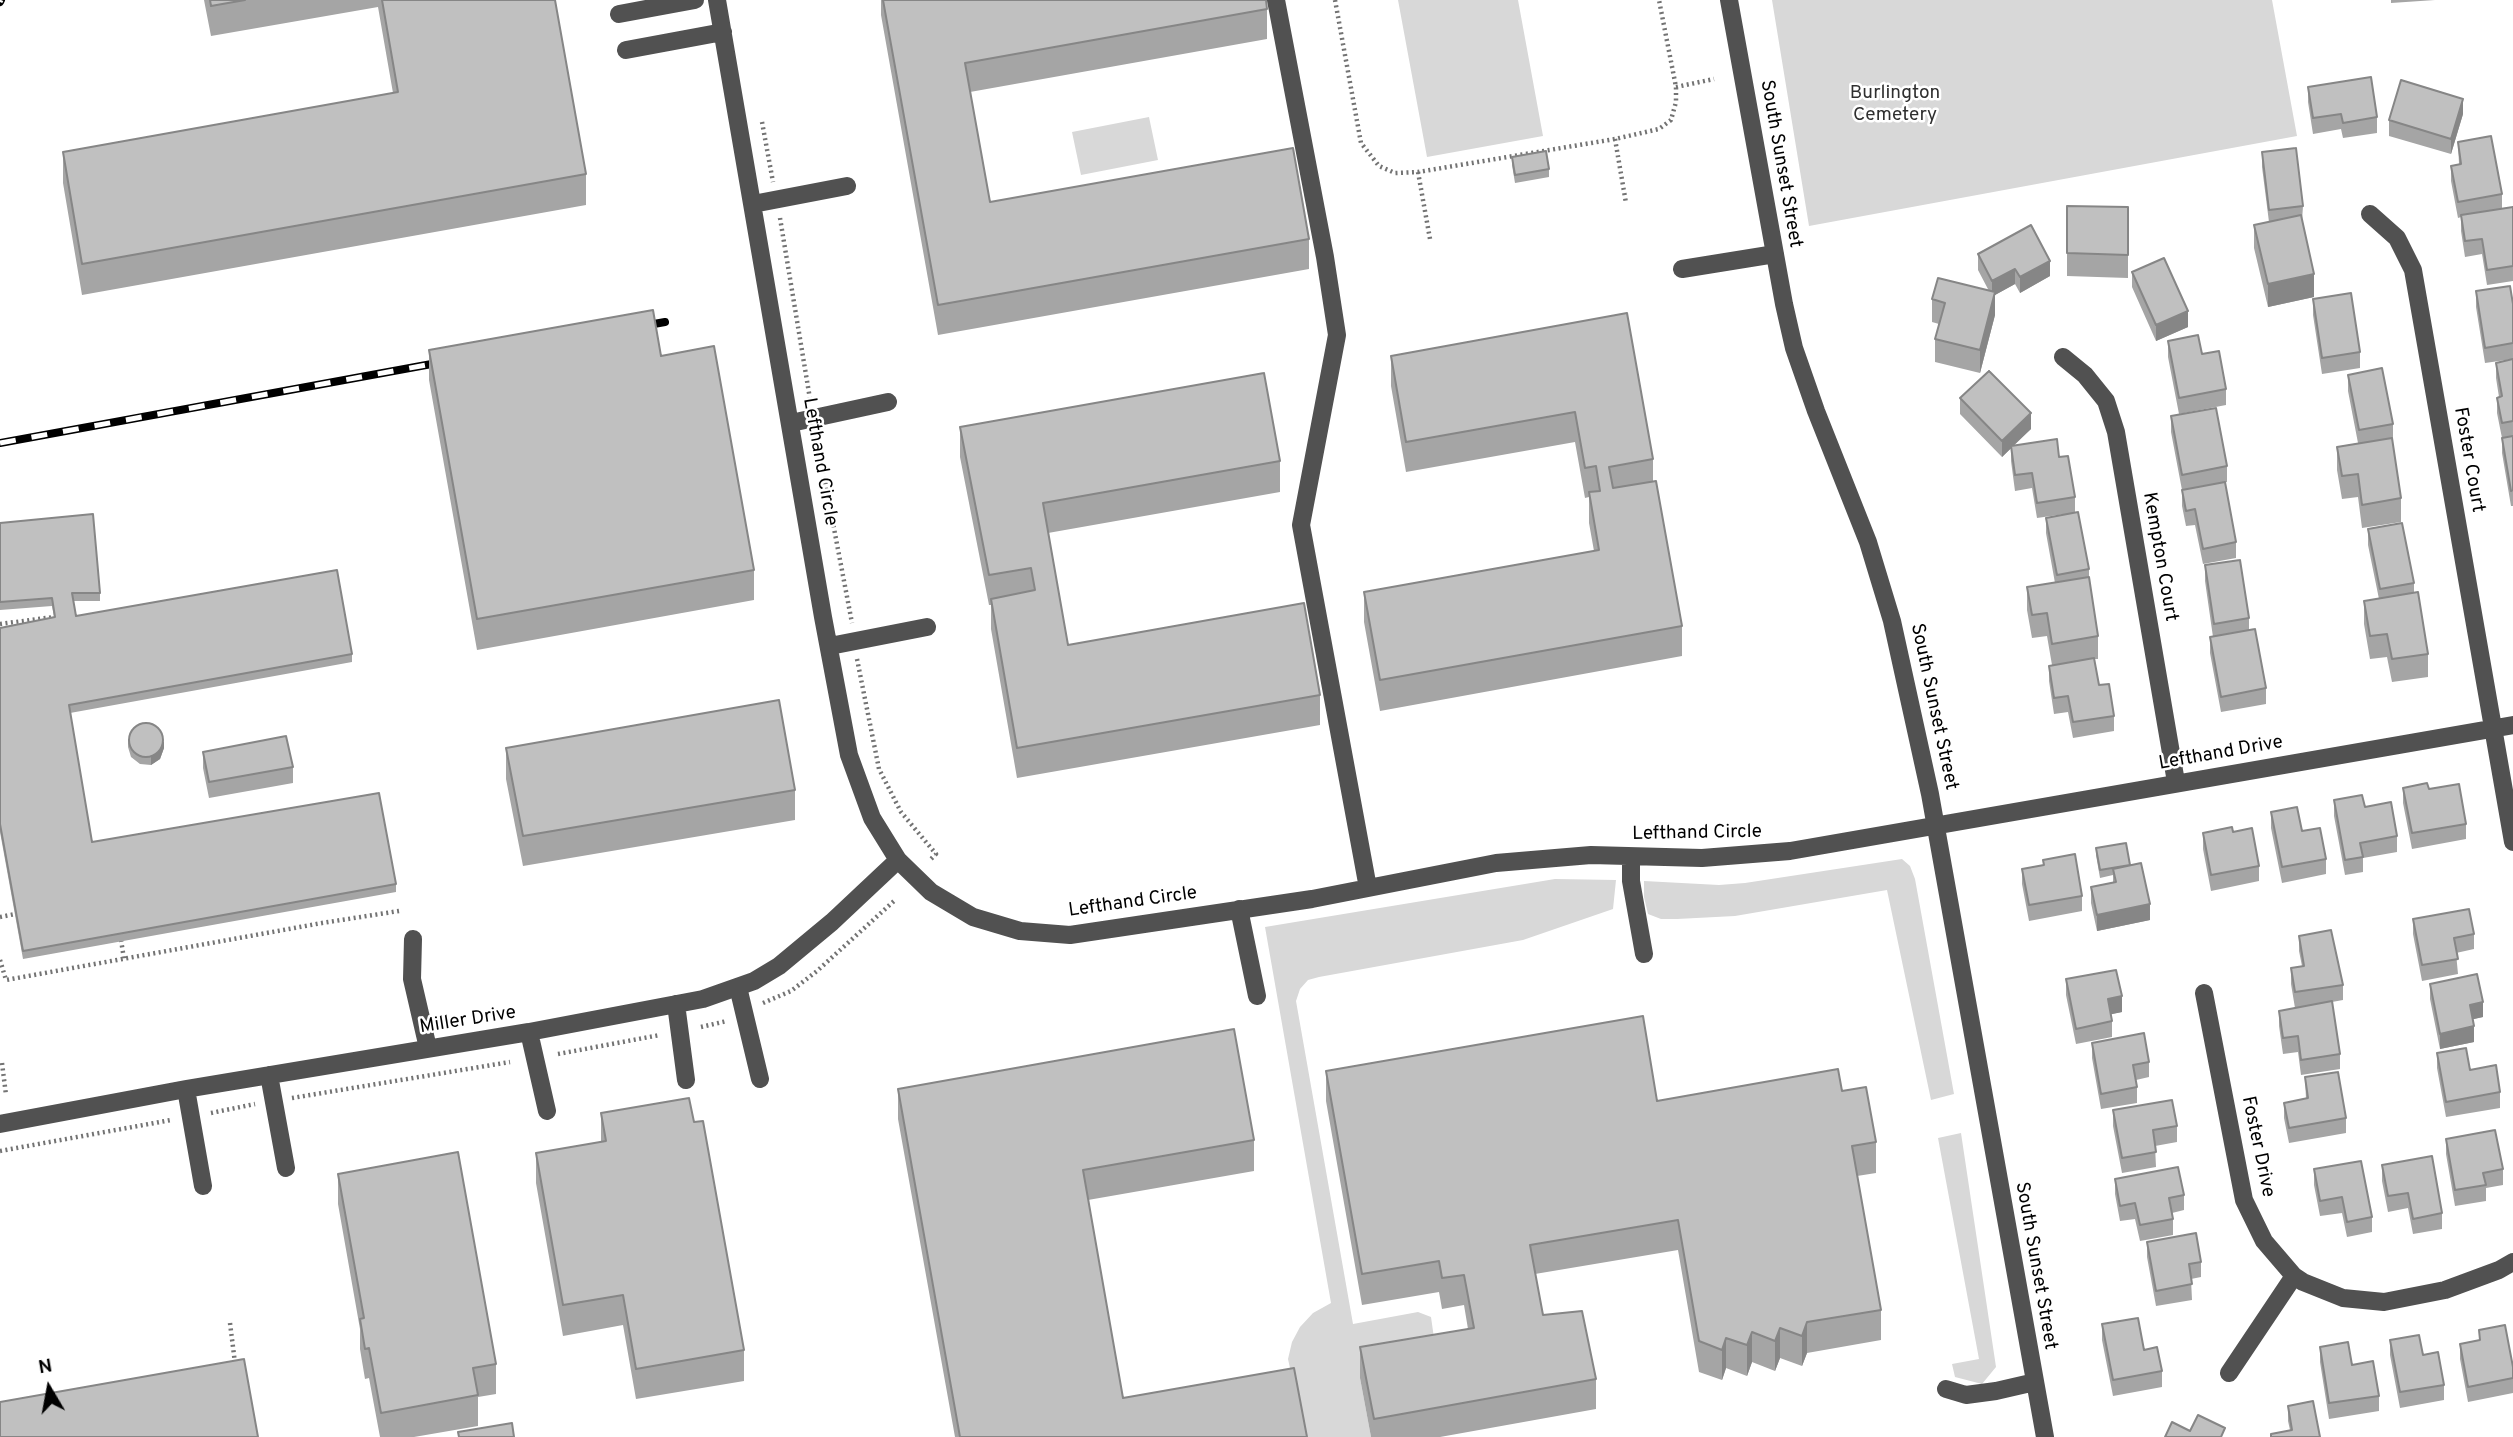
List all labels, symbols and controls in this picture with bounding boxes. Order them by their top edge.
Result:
street label: South Sunset Street [1754,78,1806,250]
park label: Burlington Cemetery [1850,83,1940,127]
street label: Lefthand Circle [797,396,841,528]
street label: Foster Court [2448,406,2488,514]
street label: Kempton Court [2136,491,2182,623]
street label: South Sunset Street [1904,622,1962,792]
street label: Lefthand Drive [2157,732,2285,776]
street label: Lefthand Circle [1632,821,1762,847]
street label: Lefthand Circle [1067,883,1199,923]
street label: Miller Drive [418,1002,518,1040]
street label: Foster Drive [2235,1094,2279,1200]
street label: South Sunset Street [2009,1180,2061,1352]
north arrow [14,1353,84,1423]
text: N [37,1354,54,1380]

